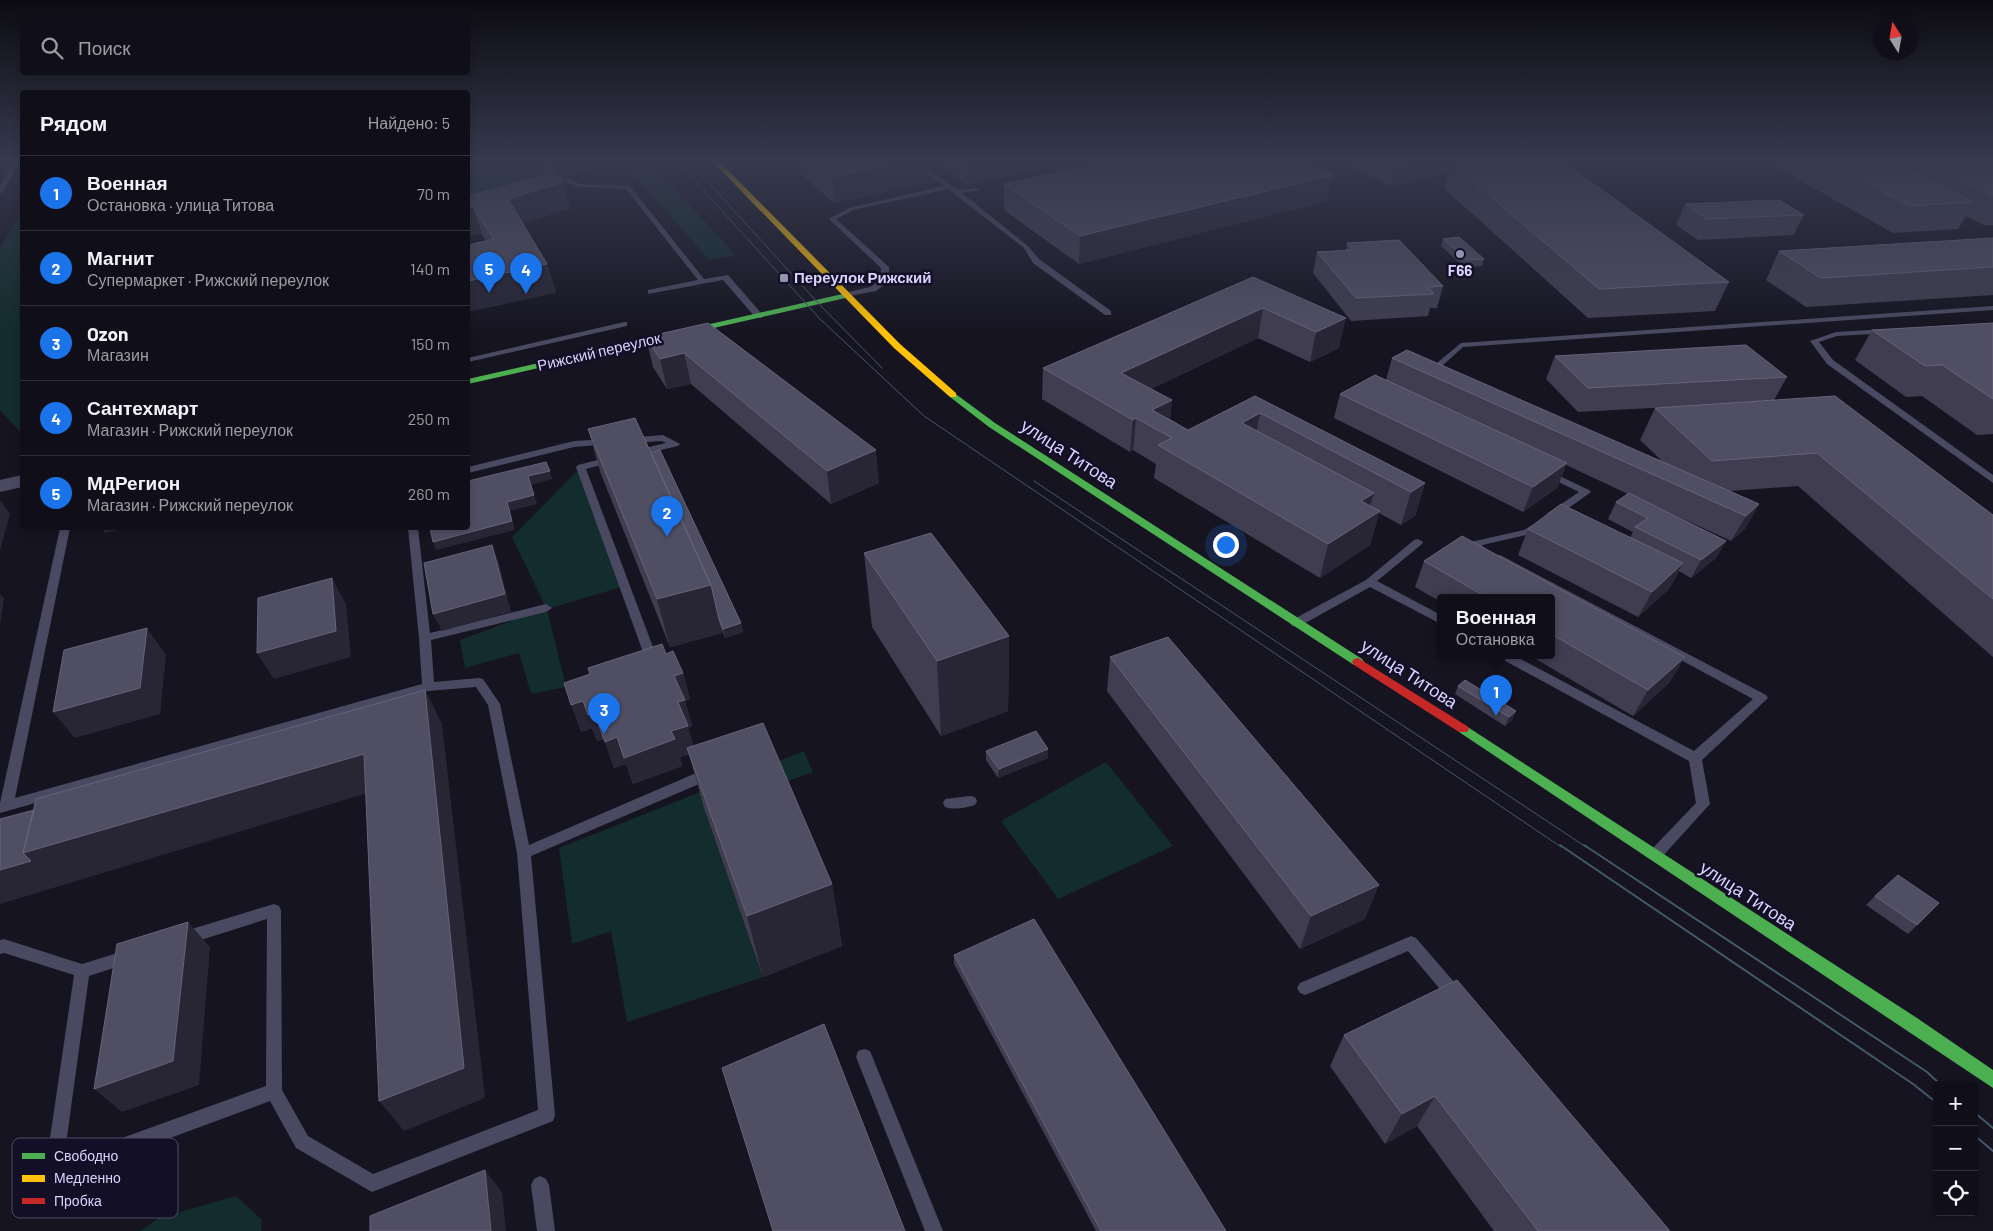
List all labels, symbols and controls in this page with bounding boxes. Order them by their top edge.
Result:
north arrow [1873,15,1918,60]
search box [20,20,470,75]
icon: search [38,34,66,62]
text: Поиск [78,36,131,59]
text: Рядом [40,110,107,135]
text: Найдено: 5 [368,113,450,132]
text: Военная [87,171,168,194]
text: 1 [53,184,59,203]
text: 70 m [417,184,450,203]
text: Остановка · улица Титова [87,195,274,214]
text: Магнит [87,246,154,269]
marker: F66 [1454,248,1466,260]
pin: 5 [473,252,505,293]
pin: 4 [510,253,542,294]
text: 2 [52,259,60,278]
text: 140 m [410,259,450,278]
place label: F66 [1448,261,1472,279]
place label: Переулок Рижский [794,268,932,286]
text: Супермаркет · Рижский переулок [87,270,329,289]
marker: Переулок Рижский [778,272,790,284]
text: Ozon [87,322,129,345]
street label: Рижский переулок [535,328,663,374]
text: 3 [52,334,60,353]
text: 150 m [411,334,450,353]
text: Магазин [87,345,149,364]
text: Сантехмарт [87,396,198,419]
text: 4 [51,409,61,428]
text: 250 m [408,409,450,428]
street label: улица Титова [1017,414,1123,493]
text: Магазин · Рижский переулок [87,420,293,439]
text: МдРегион [87,471,180,494]
text: 5 [52,484,60,503]
text: 260 m [408,484,450,503]
text: Магазин · Рижский переулок [87,495,293,514]
pin: 2 [651,496,683,537]
your location [1213,532,1239,558]
popup [1437,594,1555,659]
text: Военная [1456,605,1536,628]
text: Остановка [1456,629,1535,648]
street label: улица Титова [1357,634,1463,713]
pin: 1 [1480,675,1512,716]
pin: 3 [588,693,620,734]
street label: улица Титова [1696,856,1802,935]
map controls [1933,1081,1978,1216]
button: + [1933,1081,1978,1126]
button: − [1933,1126,1978,1171]
legend [12,1138,178,1218]
text: Свободно [54,1147,119,1164]
text: Медленно [54,1169,121,1186]
button: locate [1933,1171,1978,1216]
text: Пробка [54,1192,102,1209]

